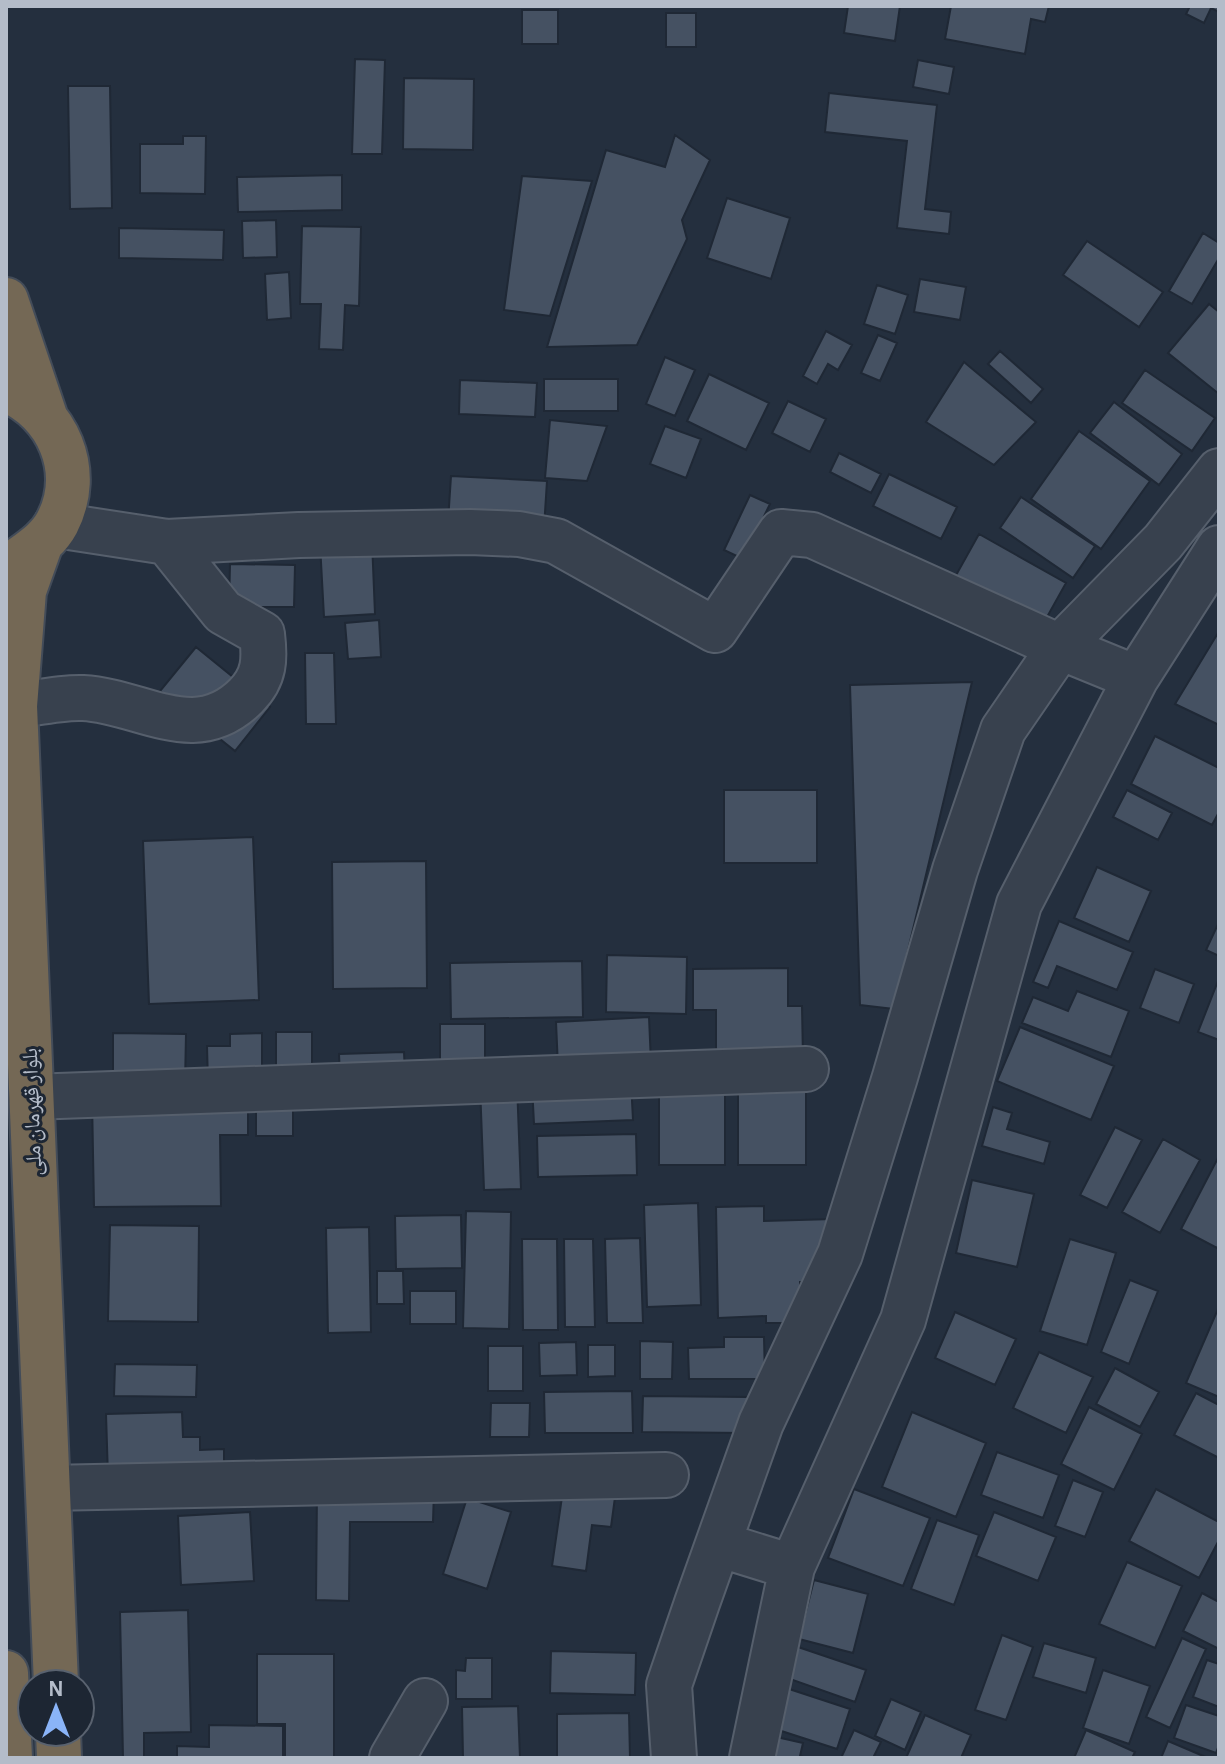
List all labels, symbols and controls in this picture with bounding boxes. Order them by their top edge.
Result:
street label: بلوار قهرمان ملی [19,1047,47,1176]
north arrow [16,1668,96,1748]
text: N [48,1678,64,1700]

